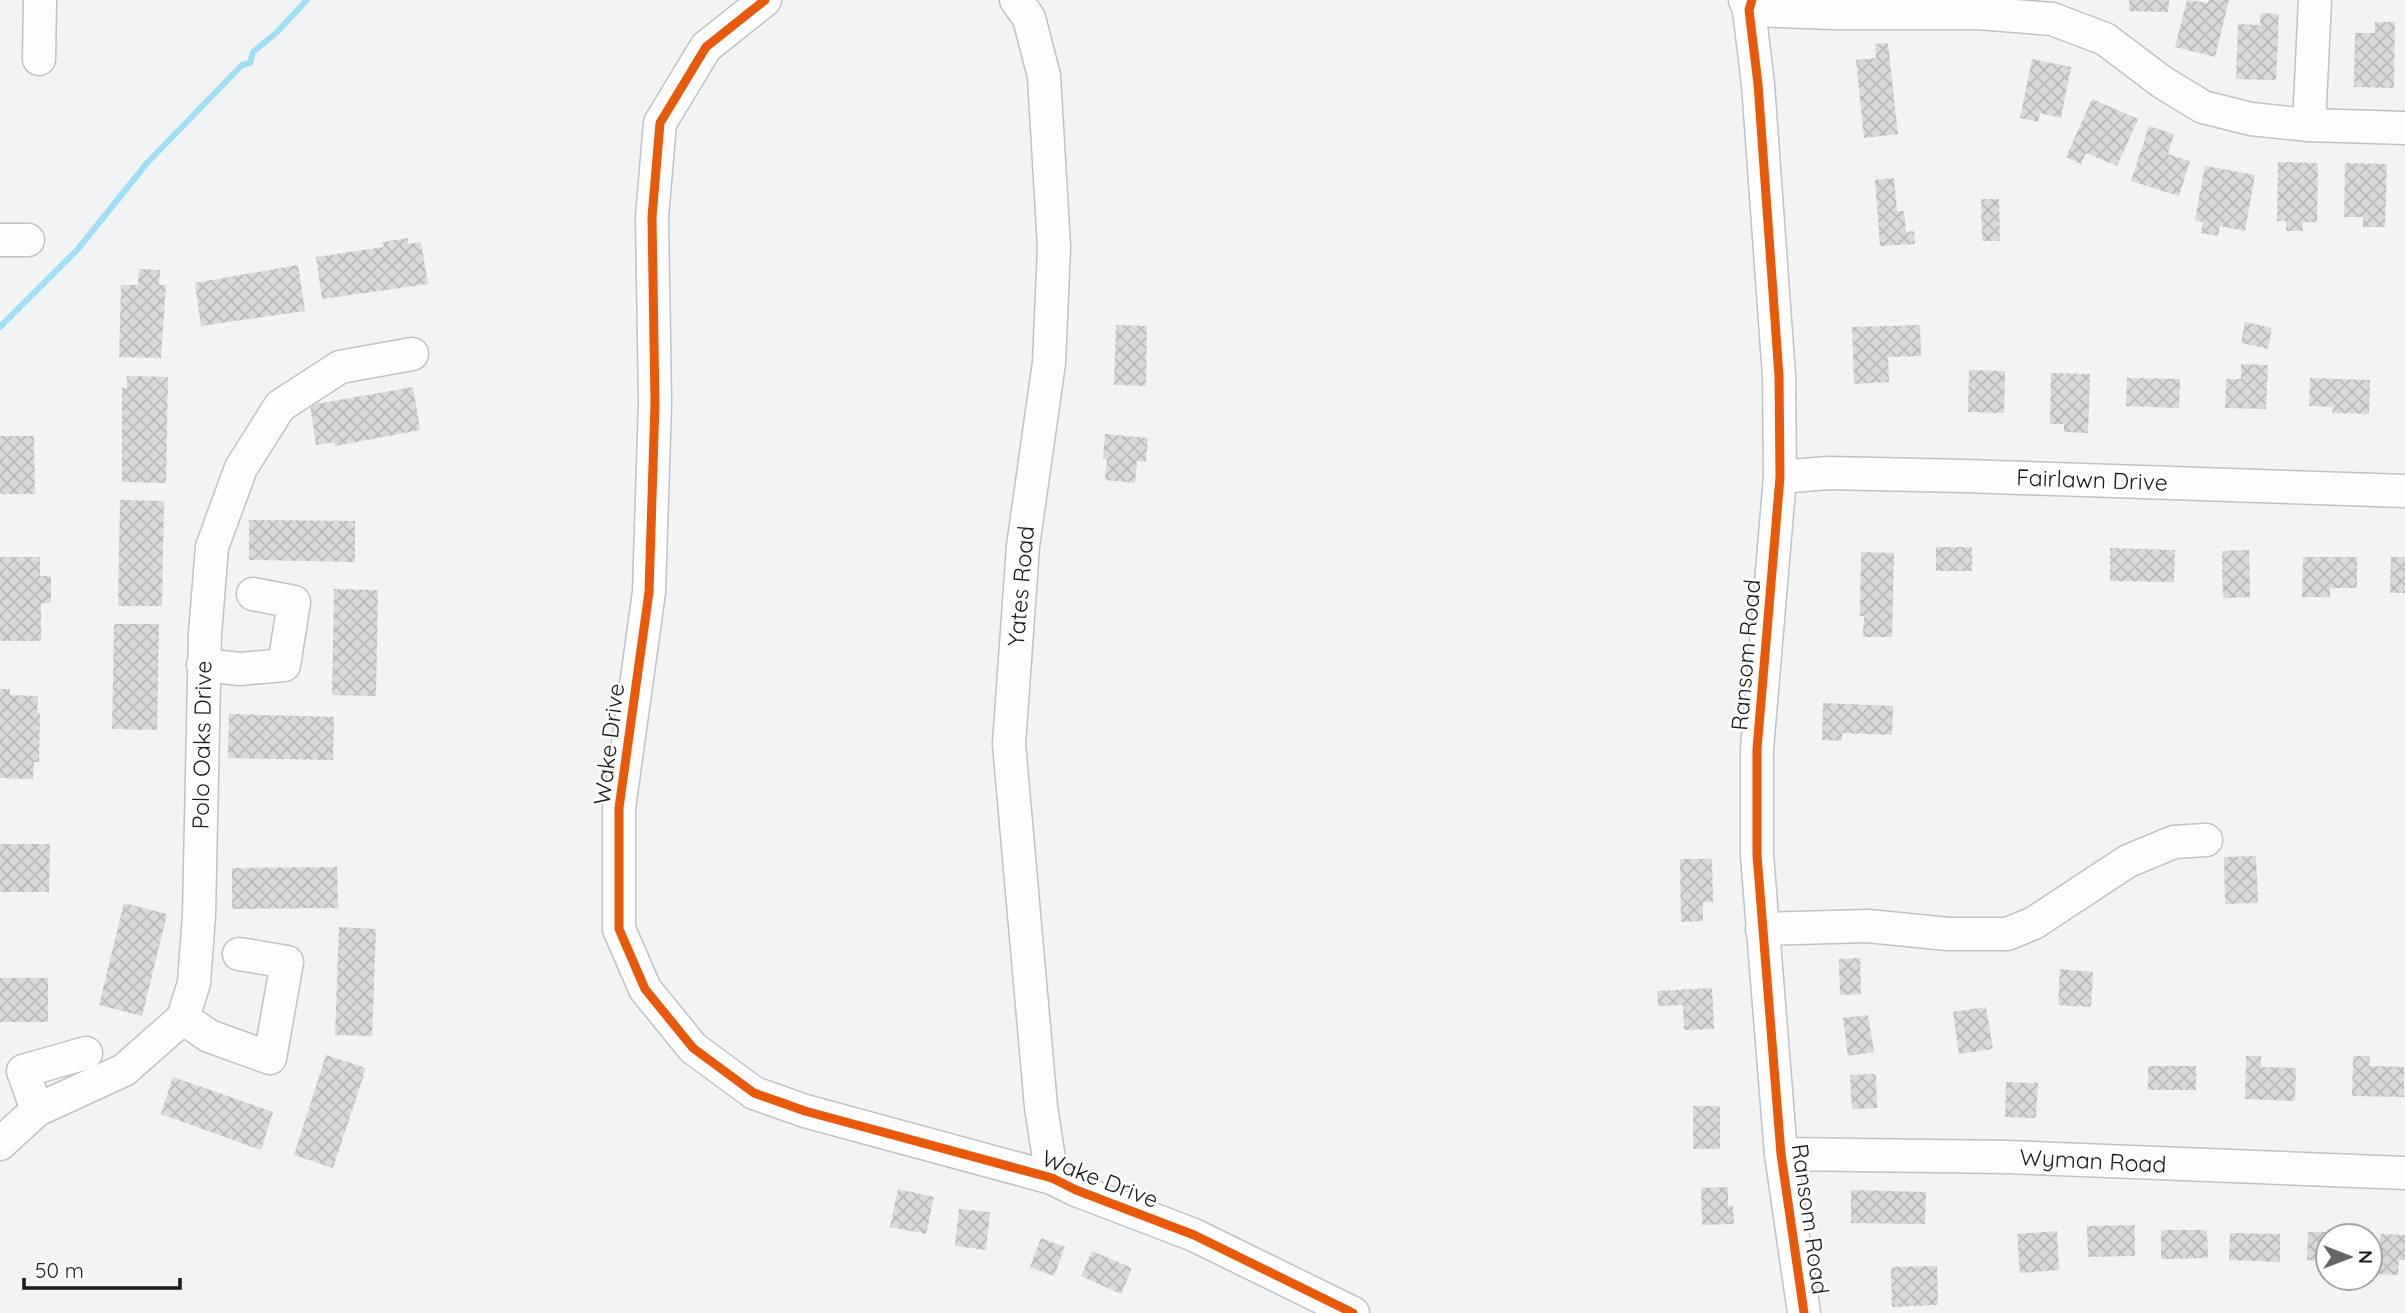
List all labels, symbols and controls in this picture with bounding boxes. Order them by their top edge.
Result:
street label: Fairlawn Drive [2016,462,2168,497]
street label: Yates Road [1001,524,1040,647]
street label: Ransom Road [1724,578,1767,732]
street label: Polo Oaks Drive [186,660,217,830]
street label: Wake Drive [587,681,630,806]
street label: Ransom Road [1786,1142,1835,1296]
street label: Wyman Road [2019,1142,2167,1179]
street label: Wake Drive [1038,1143,1163,1214]
north arrow [2314,1222,2384,1292]
scale bar [24,1246,180,1290]
text: N [2354,1250,2378,1264]
text: 50 m [35,1257,84,1283]

